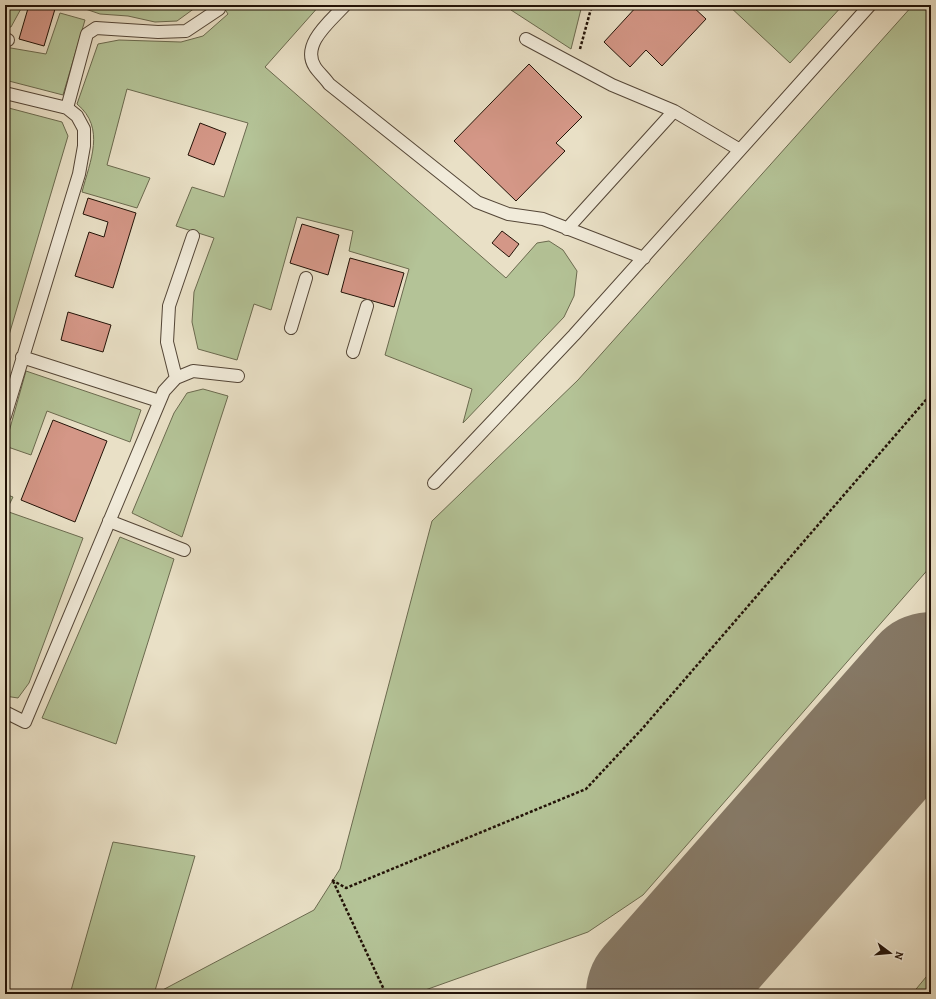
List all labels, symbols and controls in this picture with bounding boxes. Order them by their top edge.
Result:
north arrow [870,933,910,973]
text: N [891,950,907,962]

